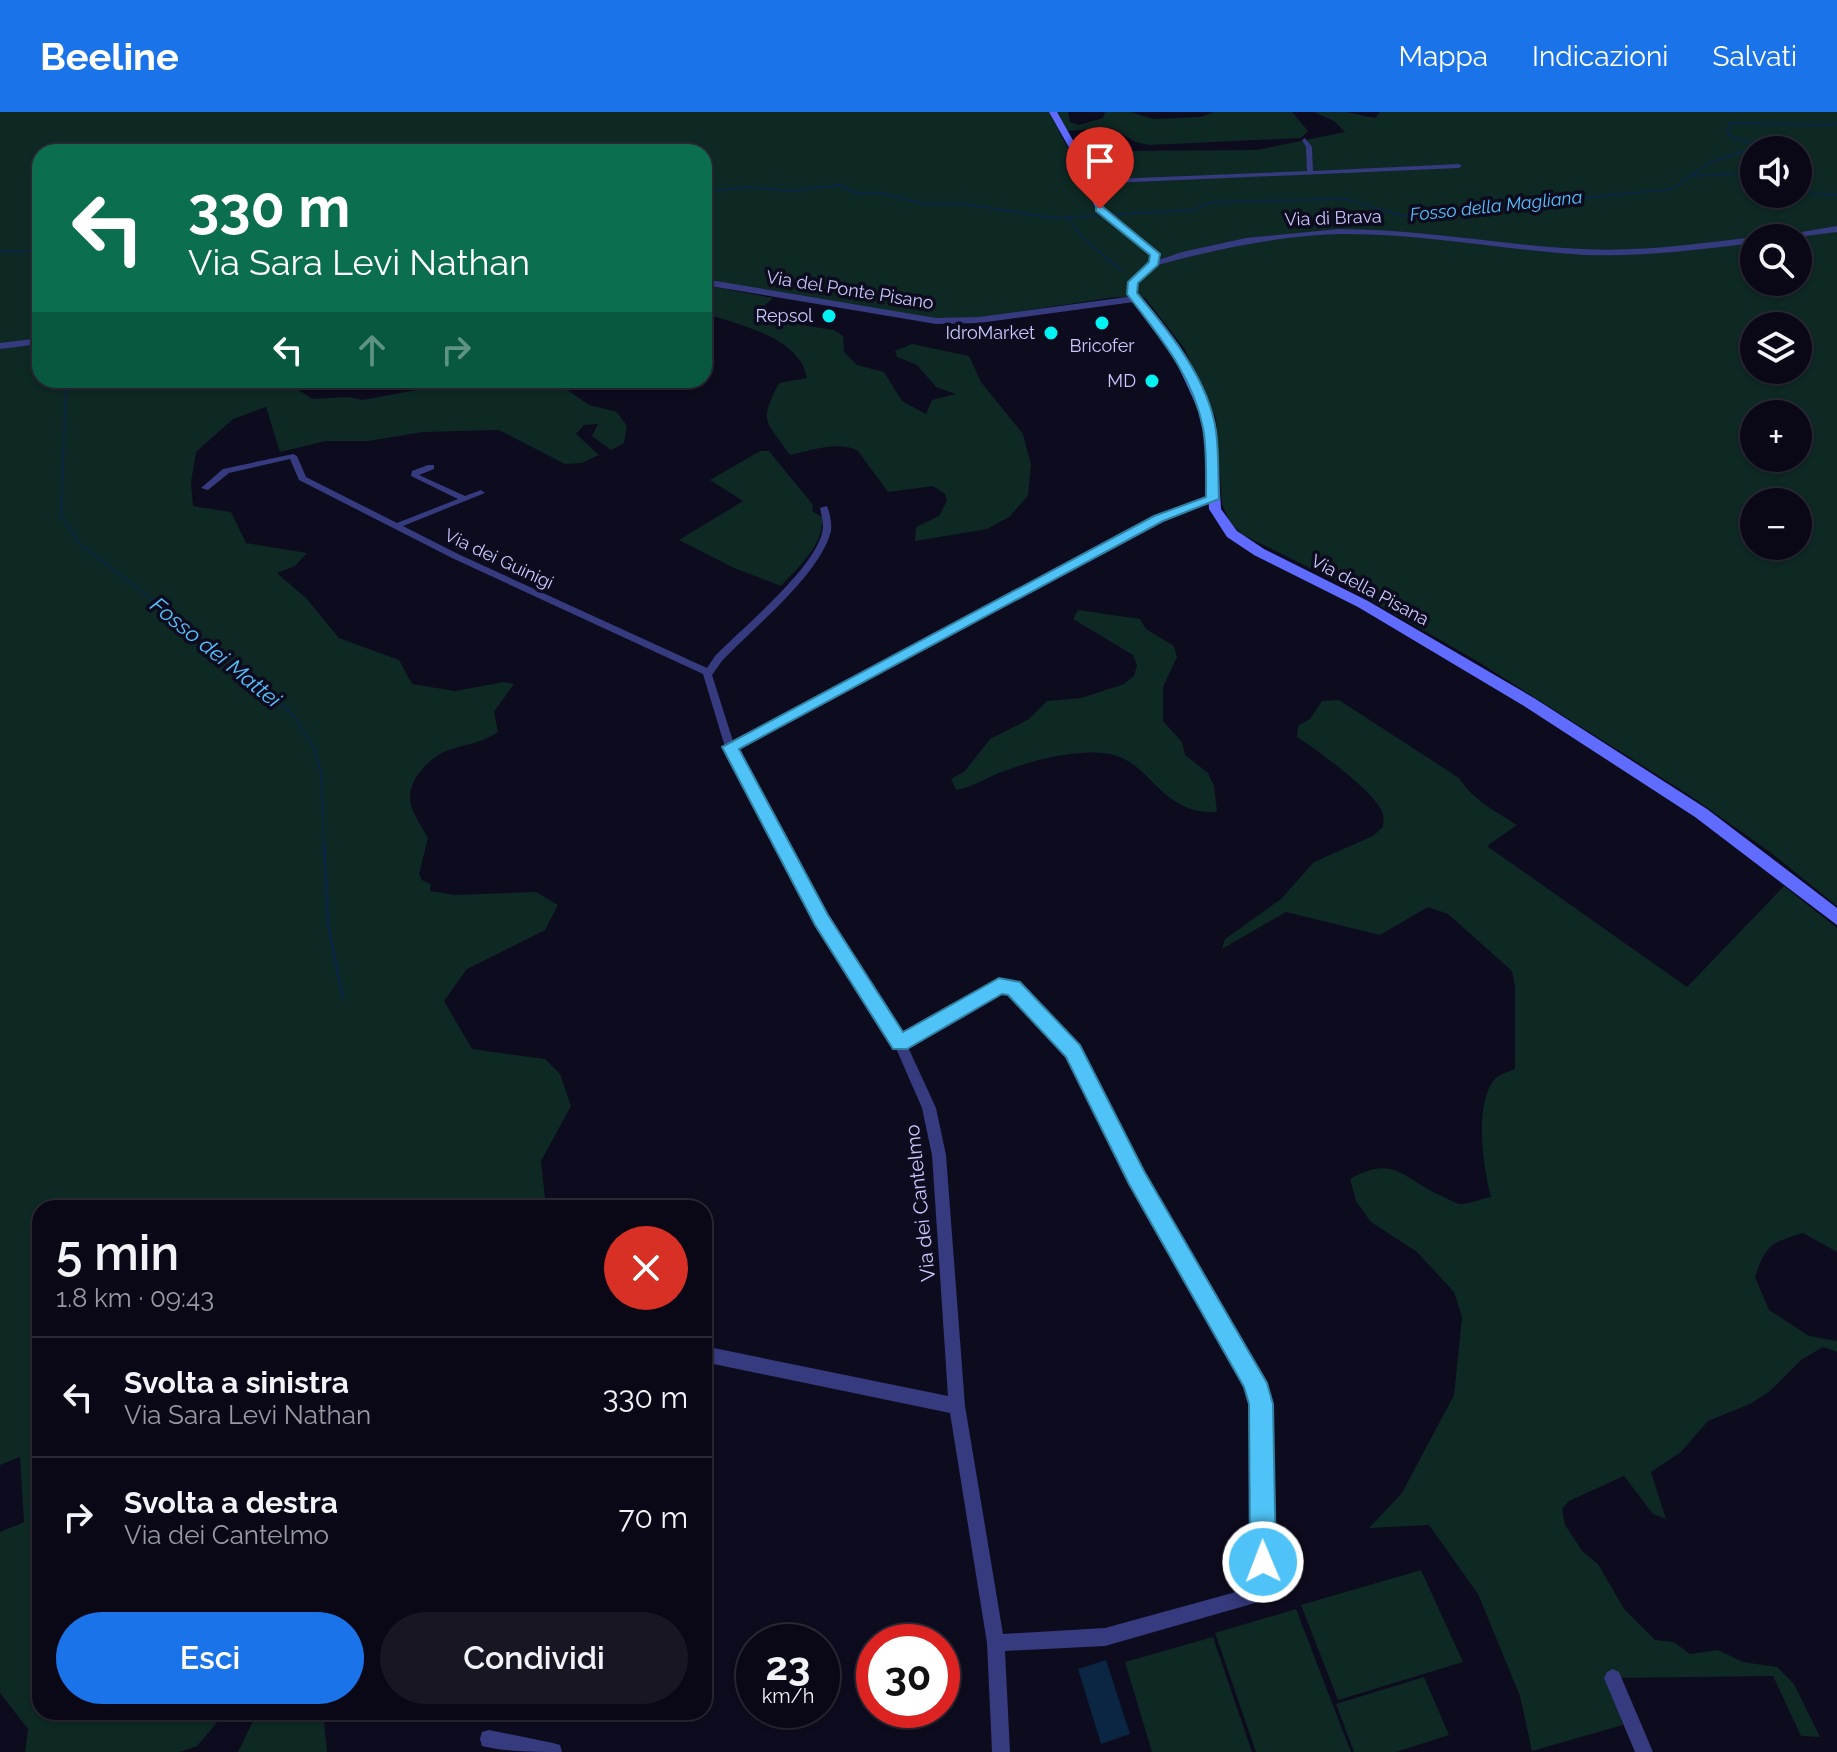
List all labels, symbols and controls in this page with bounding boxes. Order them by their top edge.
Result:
text: Beeline [40,34,179,79]
text: Mappa [1399,40,1488,73]
text: Indicazioni [1532,40,1668,73]
text: Salvati [1712,40,1797,73]
pin [1066,127,1134,209]
map controls [1740,136,1812,560]
button: sound [1740,136,1812,208]
icon: arrive [1078,139,1122,183]
text: 330 m [188,174,350,240]
icon: left [56,176,160,280]
water label: Fosso della Magliana [1409,186,1583,225]
street label: Via di Brava [1284,205,1382,230]
button: search [1740,224,1812,296]
text: Via Sara Levi Nathan [188,241,530,283]
street label: Via del Ponte Pisano [765,266,936,313]
place label: Repsol [756,305,813,326]
marker: Repsol [820,307,838,325]
button: layers [1740,312,1812,384]
marker: Bricofer [1093,314,1111,332]
place label: IdroMarket [945,322,1035,343]
marker: IdroMarket [1042,324,1060,342]
icon: left [266,328,310,372]
icon: ahead [350,328,394,372]
icon: right [434,328,478,372]
place label: Bricofer [1069,335,1135,356]
place label: MD [1107,370,1136,391]
marker: MD [1143,372,1161,390]
button: + [1740,400,1812,472]
button: − [1740,488,1812,560]
street label: Via dei Guinigi [441,524,557,593]
street label: Via della Pisana [1308,550,1433,629]
water label: Fosso dei Mattei [146,592,287,713]
street label: Via dei Cantelmo [900,1123,940,1283]
text: 5 min [56,1225,179,1281]
button: close [604,1226,688,1310]
text: 1.8 km · 09:43 [56,1283,214,1313]
text: Svolta a sinistra [124,1365,349,1400]
icon: left [56,1375,100,1419]
text: 330 m [602,1380,688,1415]
text: Via Sara Levi Nathan [124,1400,371,1430]
text: Svolta a destra [124,1485,338,1520]
icon: right [56,1495,100,1539]
text: 70 m [618,1500,688,1535]
text: Via dei Cantelmo [124,1520,329,1550]
position arrow [1221,1520,1305,1604]
button: Esci [56,1612,364,1704]
button: Condividi [380,1612,688,1704]
speed limit sign: 30 [856,1624,960,1728]
text: 23 [766,1642,810,1689]
text: km/h [762,1684,814,1708]

